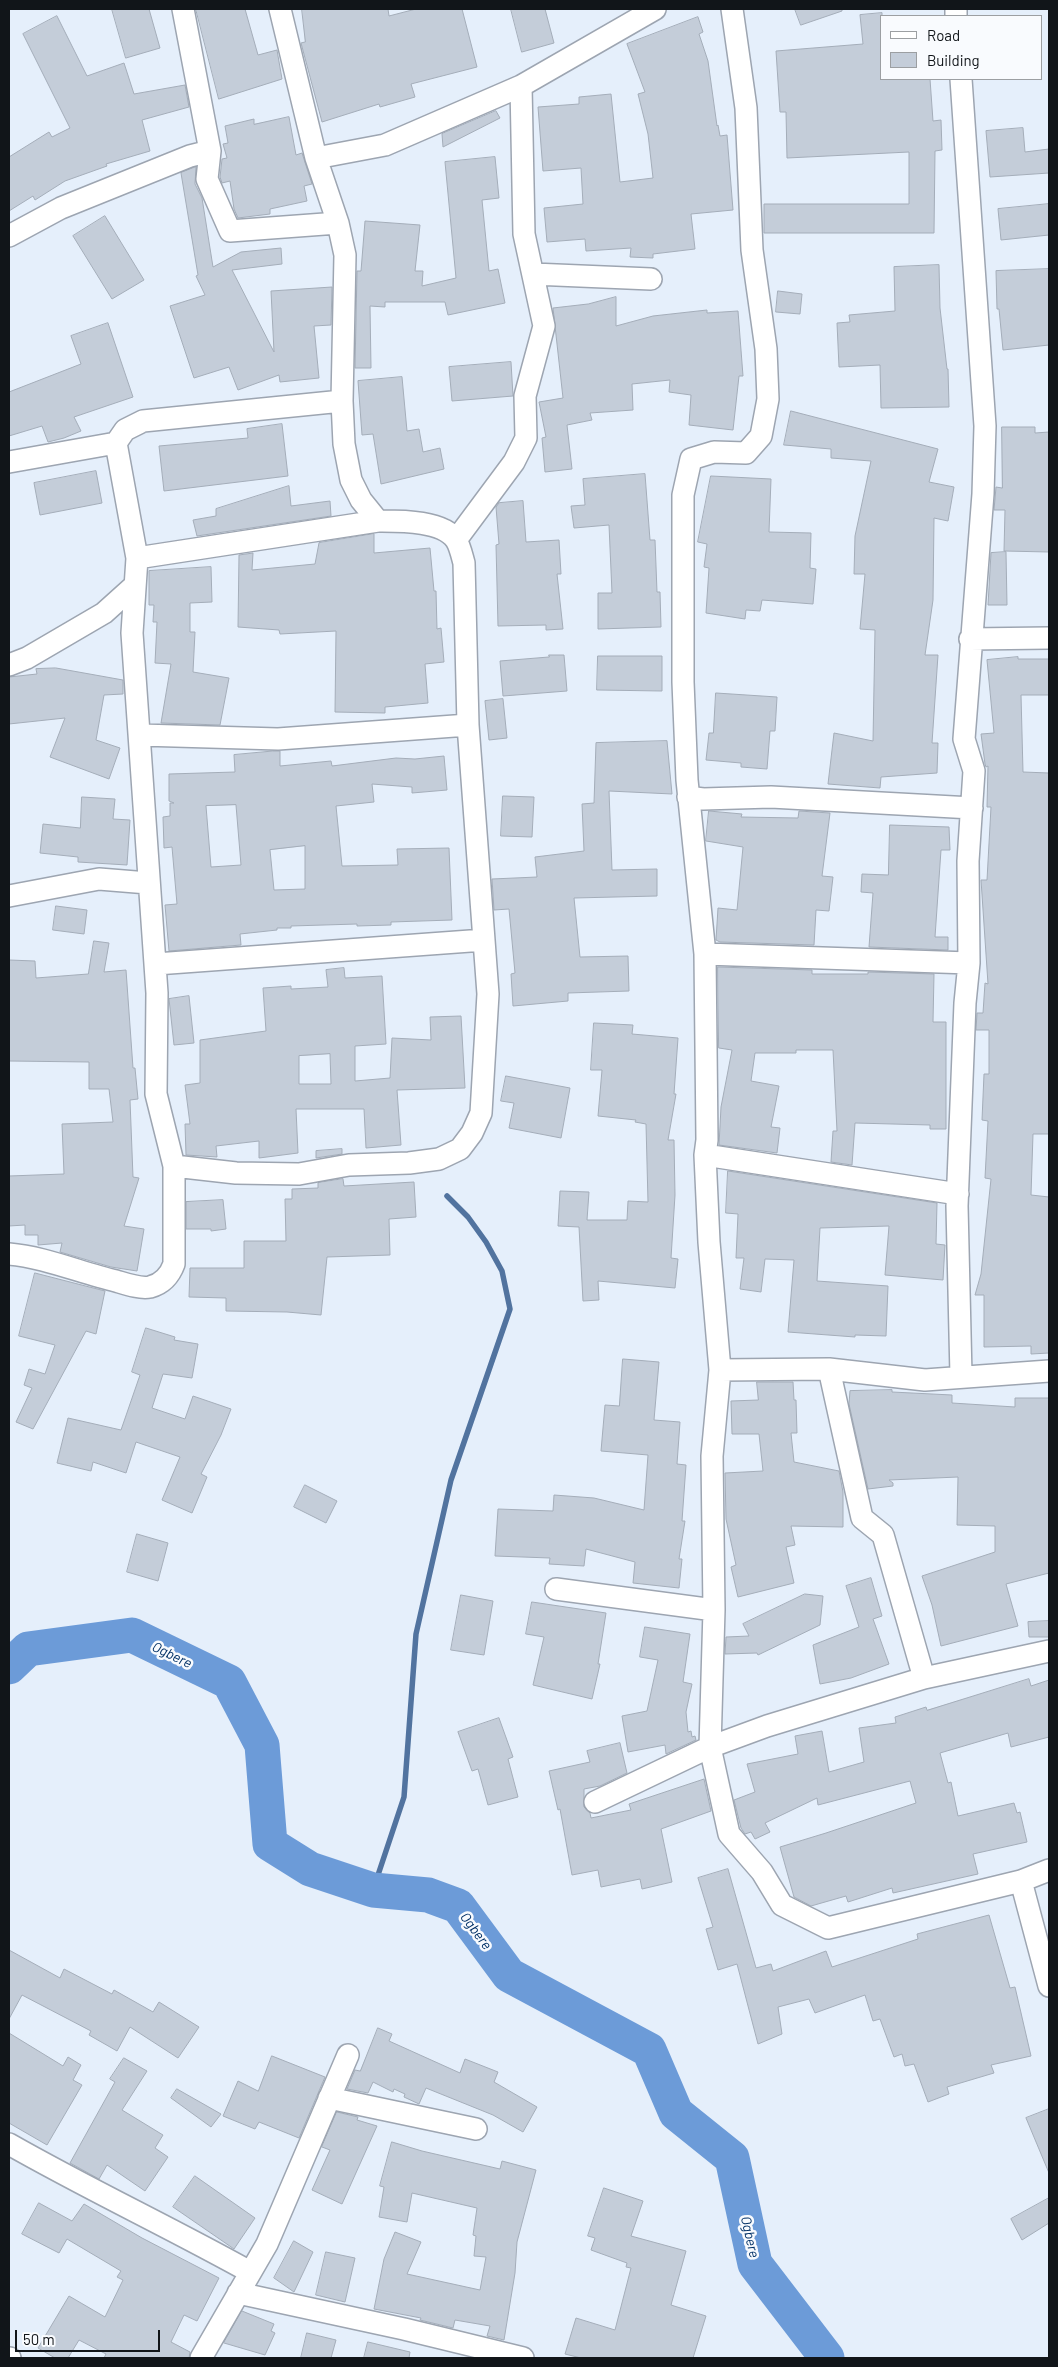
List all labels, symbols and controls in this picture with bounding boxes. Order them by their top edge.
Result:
legend [880,15,1043,80]
text: Road [927,26,960,44]
text: Building [927,51,980,69]
water label: Ogbere [149,1638,195,1672]
water label: Ogbere [457,1909,495,1953]
water label: Ogbere [737,2215,763,2259]
scale bar [18,2320,162,2352]
text: 50 m [23,2330,55,2348]

